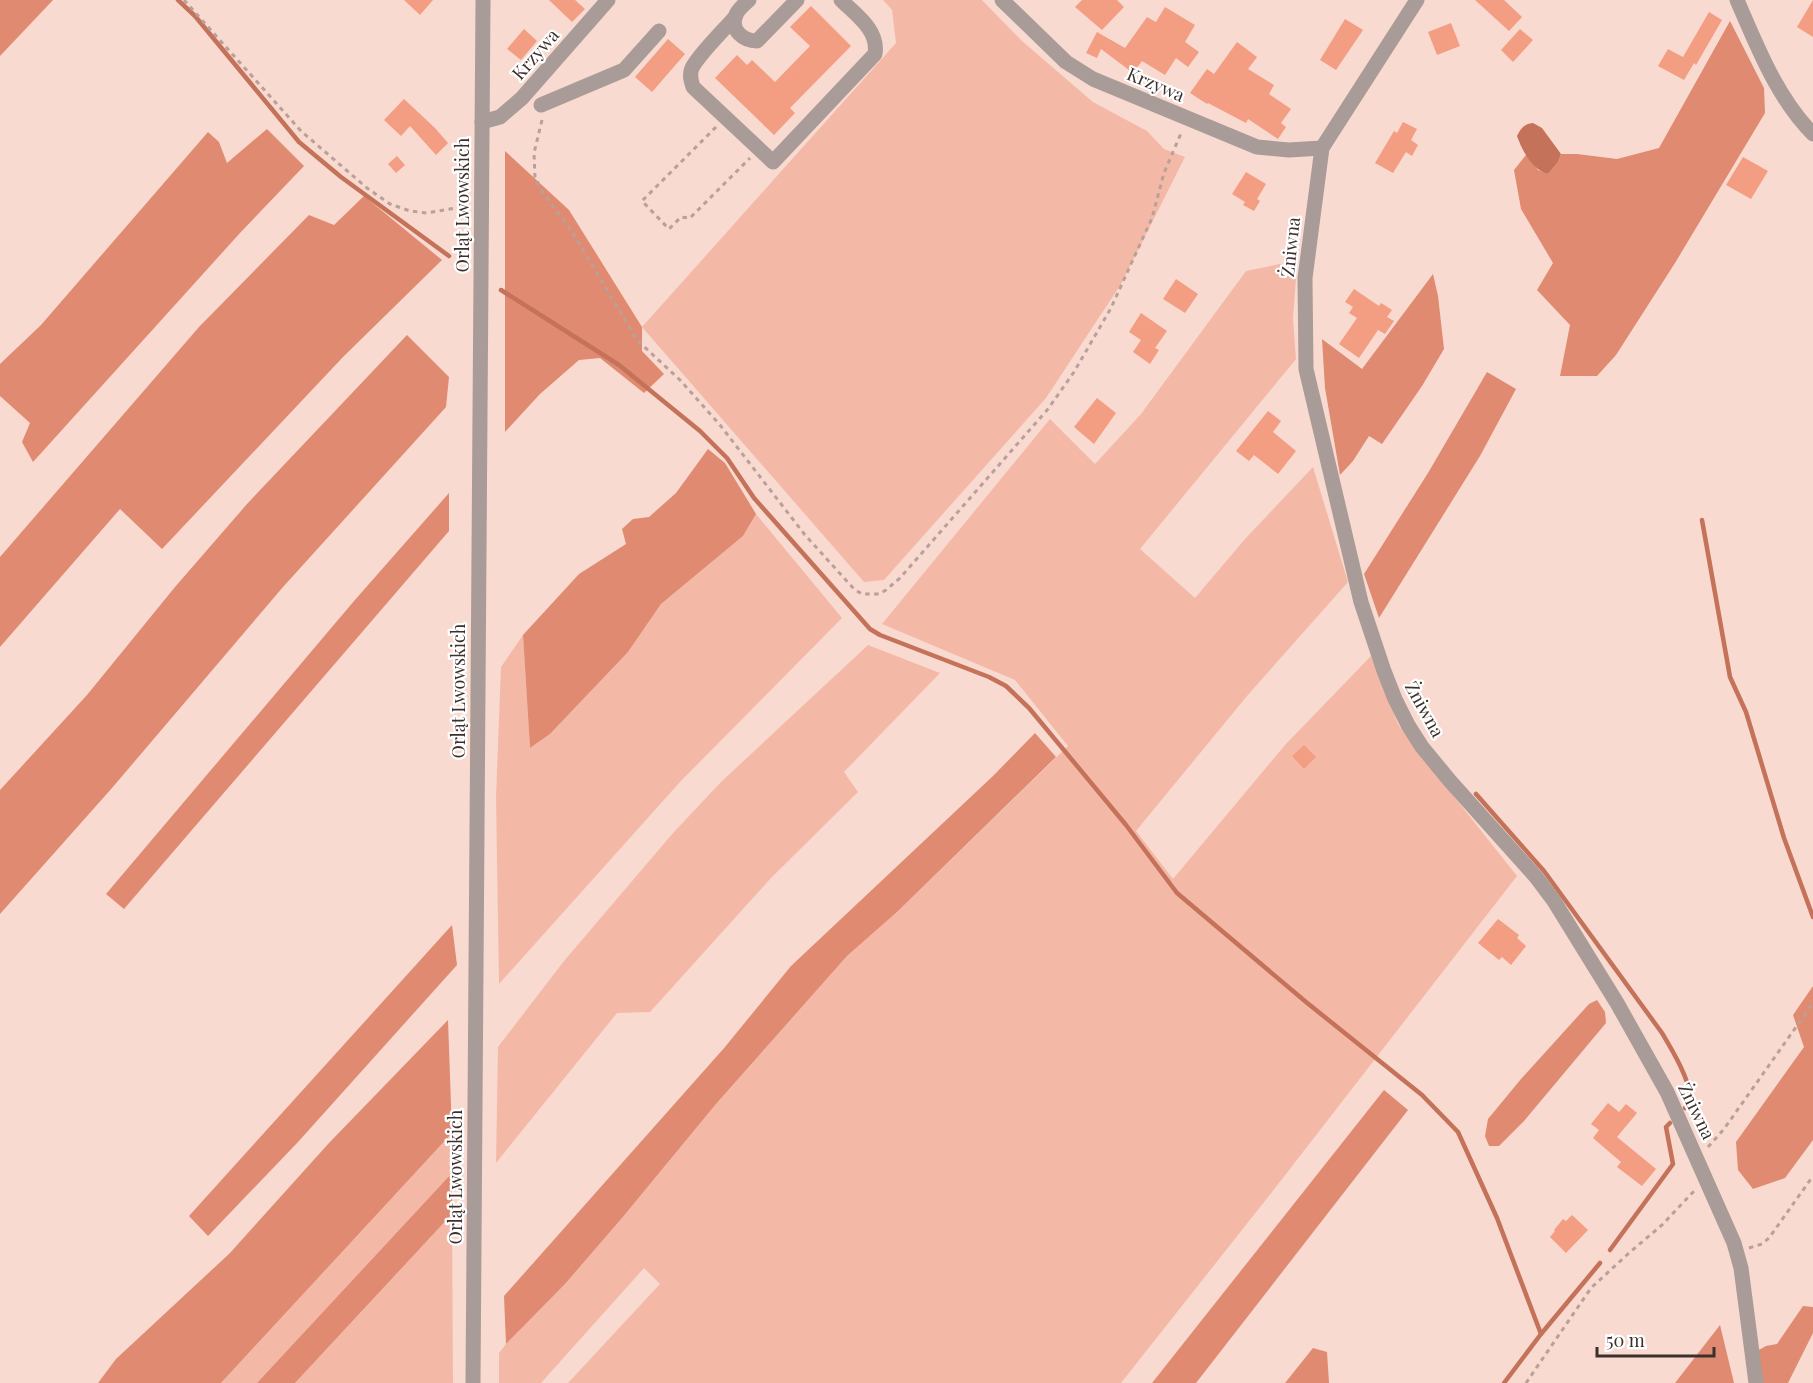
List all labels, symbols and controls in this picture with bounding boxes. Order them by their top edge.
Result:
street label: Krzywa [506,23,564,85]
street label: Krzywa [1124,61,1188,107]
street label: Orląt Lwowskich [450,137,474,272]
street label: Żniwna [1275,216,1305,278]
street label: Orląt Lwowskich [446,623,470,758]
street label: Żniwna [1400,677,1450,741]
street label: Żniwna [1673,1079,1721,1143]
street label: Orląt Lwowskich [443,1109,467,1244]
scale bar [1597,1320,1714,1358]
text: 50 m [1606,1328,1645,1352]

